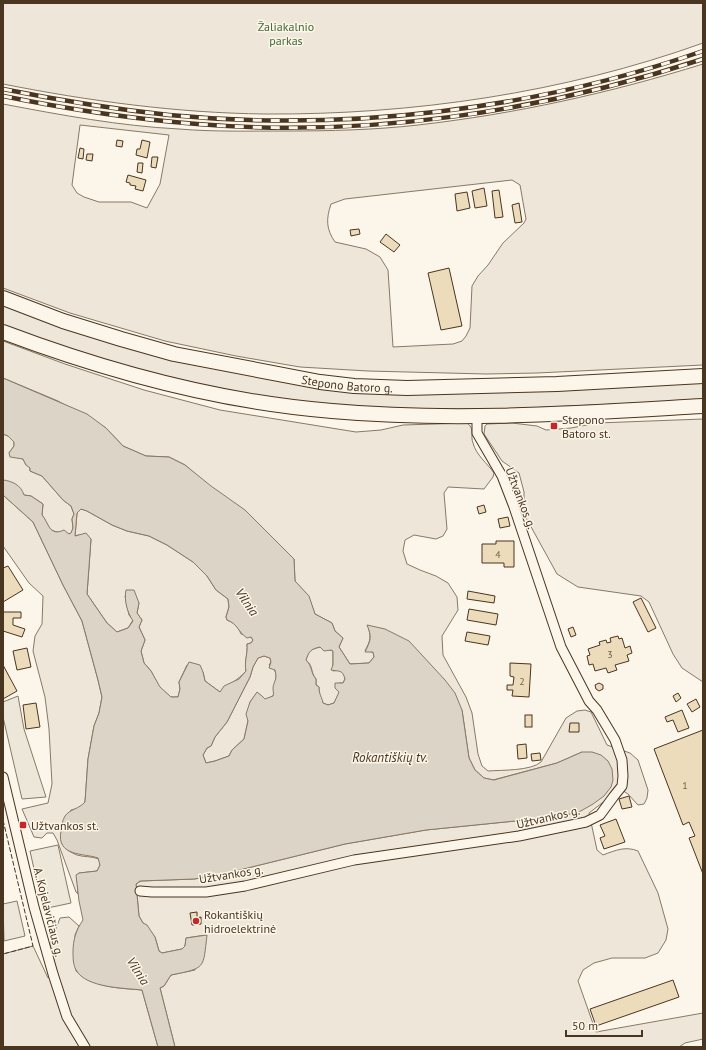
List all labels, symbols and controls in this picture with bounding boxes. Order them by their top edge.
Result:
park label: Žaliakalnio parkas [258,19,314,48]
street label: Stepono Batoro g. [300,371,393,395]
place label: Stepono Batoro st. [562,412,611,441]
marker: Stepono Batoro st. [549,421,559,431]
street label: Užtvankos g. [502,465,540,531]
house number: 4 [495,548,501,561]
water label: Vilnia [231,585,263,620]
house number: 3 [607,648,613,661]
house number: 2 [519,675,525,688]
water label: Rokantiškių tv. [352,749,428,766]
house number: 1 [682,779,688,792]
street label: Užtvankos g. [515,802,581,832]
place label: Užtvankos st. [31,818,99,833]
marker: Užtvankos st. [18,820,28,830]
street label: Užtvankos g. [198,862,264,886]
street label: A. Kojelavičiaus g. [31,866,67,958]
place label: Rokantiškių hidroelektrinė [204,907,276,936]
marker: Rokantiškių hidroelektrinė [191,916,201,926]
water label: Vilnia [123,954,154,989]
scale bar [566,1012,642,1038]
text: 50 m [572,1018,598,1033]

